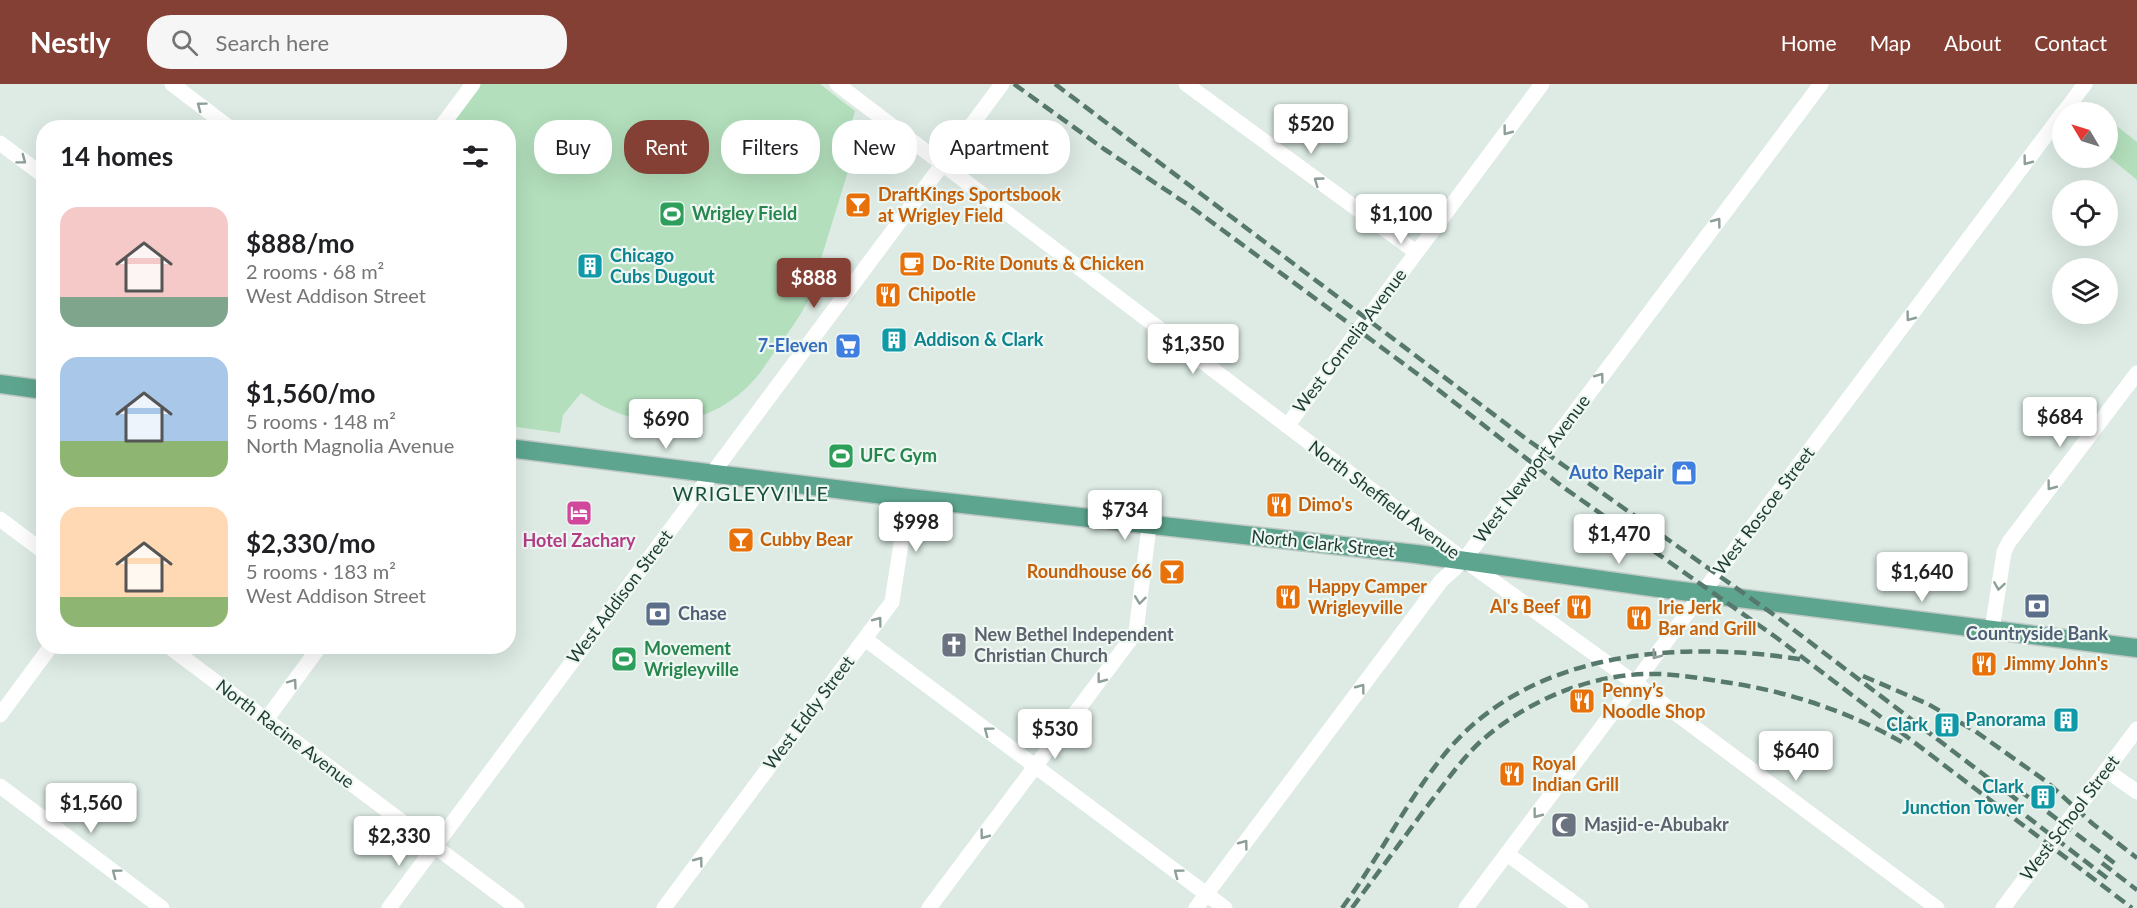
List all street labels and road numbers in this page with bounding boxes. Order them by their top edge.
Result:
street label: West Cornelia Avenue [1288,264,1411,417]
street label: West Newport Avenue [1468,390,1594,547]
street label: North Sheffield Avenue [1305,435,1465,563]
street label: West Roscoe Street [1708,442,1819,579]
street label: West Addison Street [562,525,677,668]
street label: North Clark Street [1250,525,1397,562]
street label: West Eddy Street [758,651,859,774]
street label: North Racine Avenue [212,674,359,792]
street label: West School Street [2015,750,2124,884]

